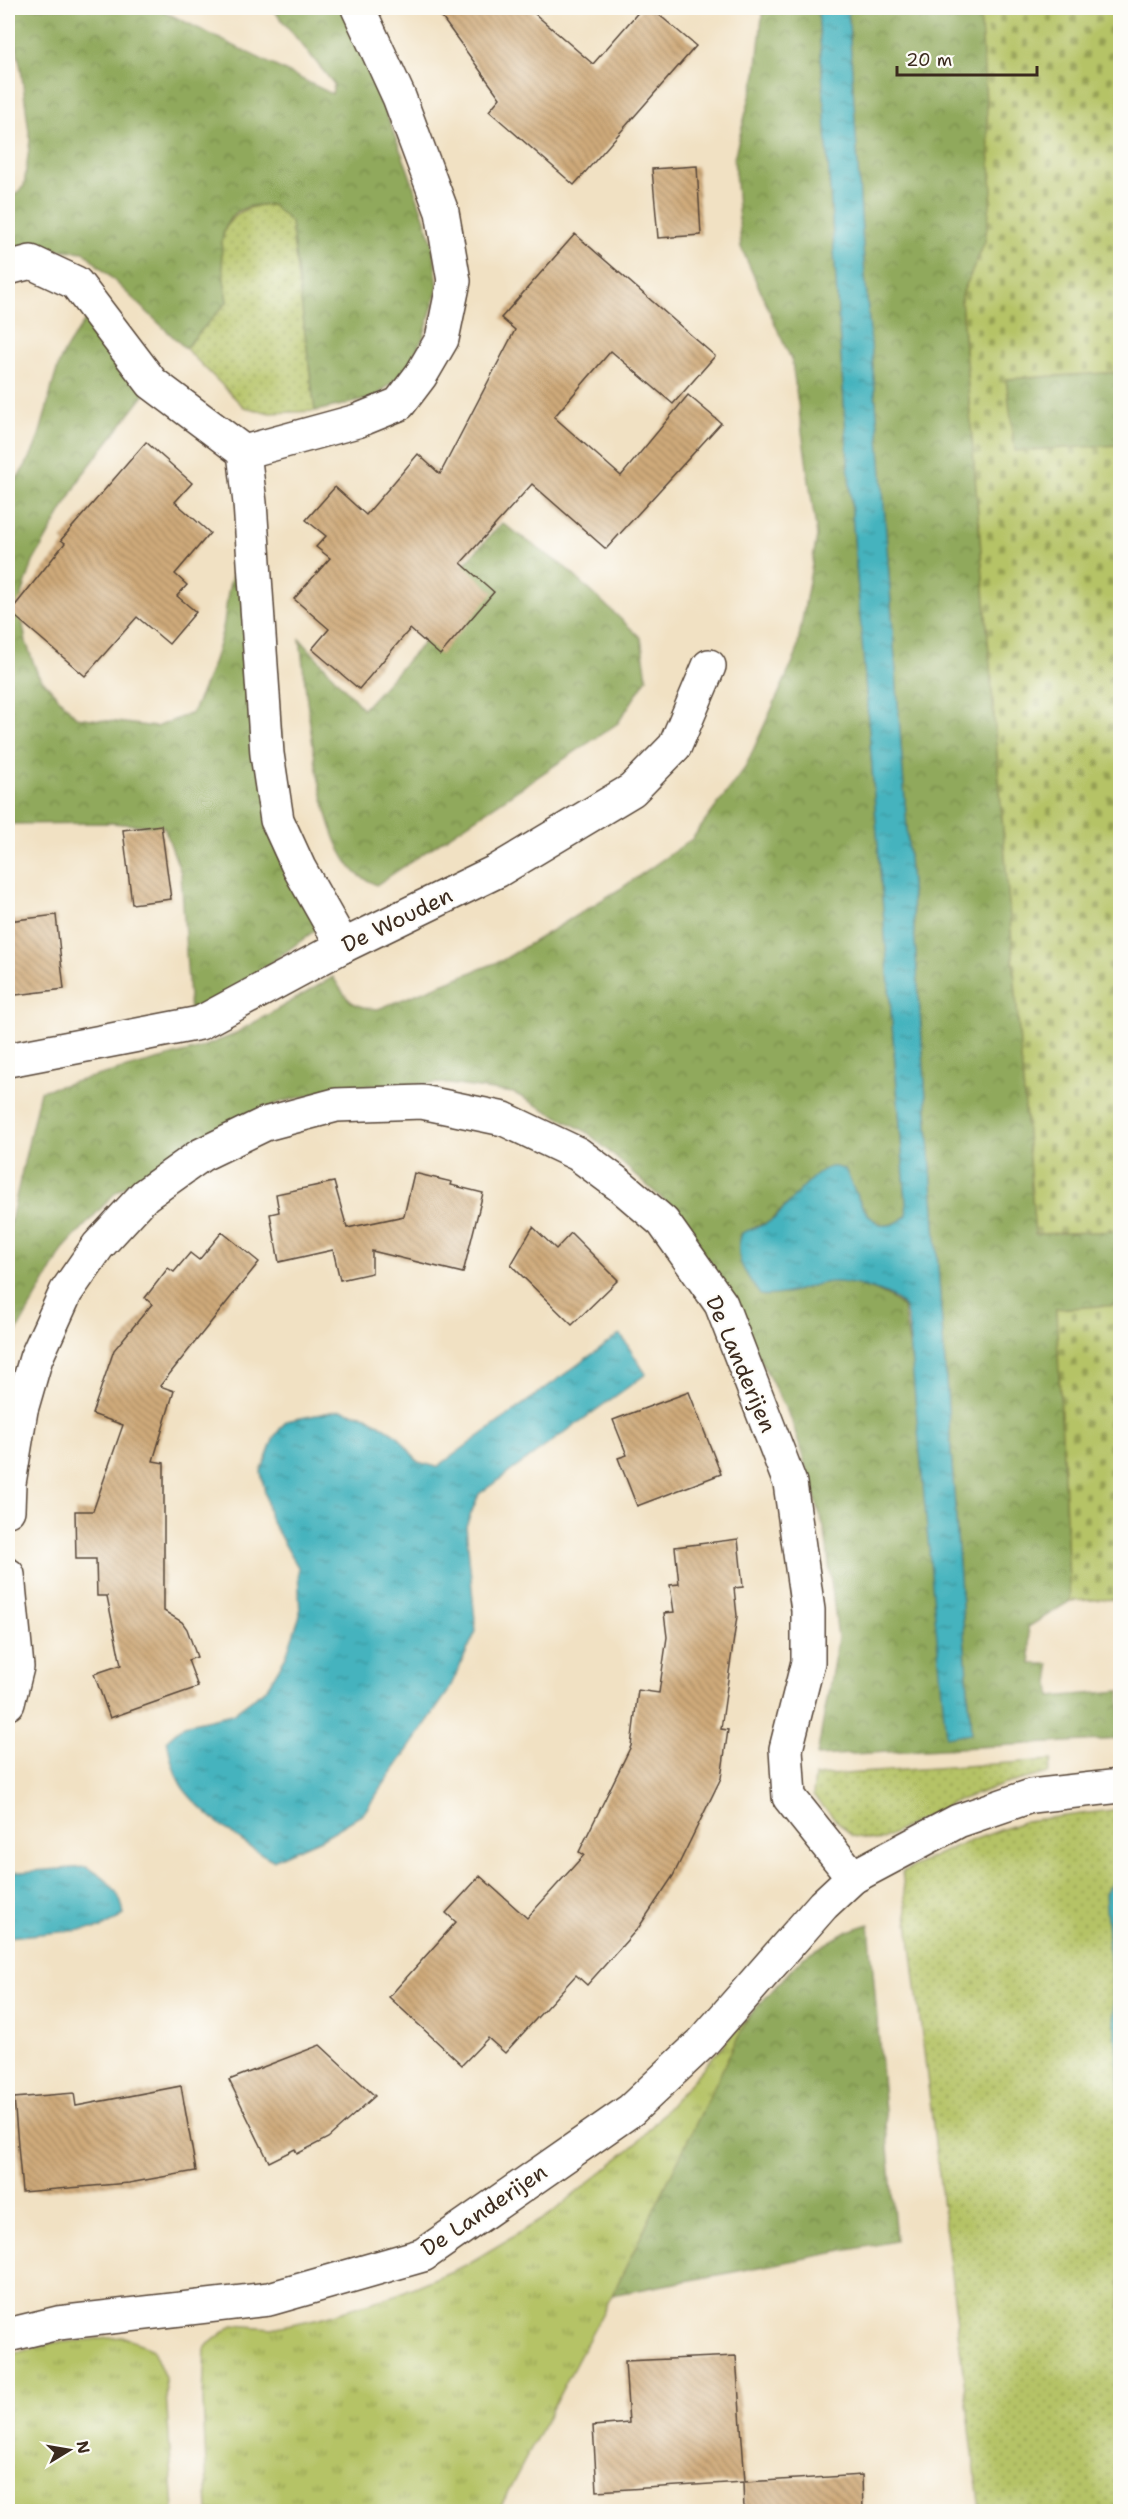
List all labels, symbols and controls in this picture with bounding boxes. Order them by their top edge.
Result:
scale bar [897,39,1036,77]
text: 20 m [906,48,952,72]
street label: De Wouden [337,881,457,959]
street label: De Landerijen [699,1291,783,1437]
street label: De Landerijen [415,2157,553,2263]
north arrow [39,2420,99,2480]
text: N [72,2439,95,2455]

